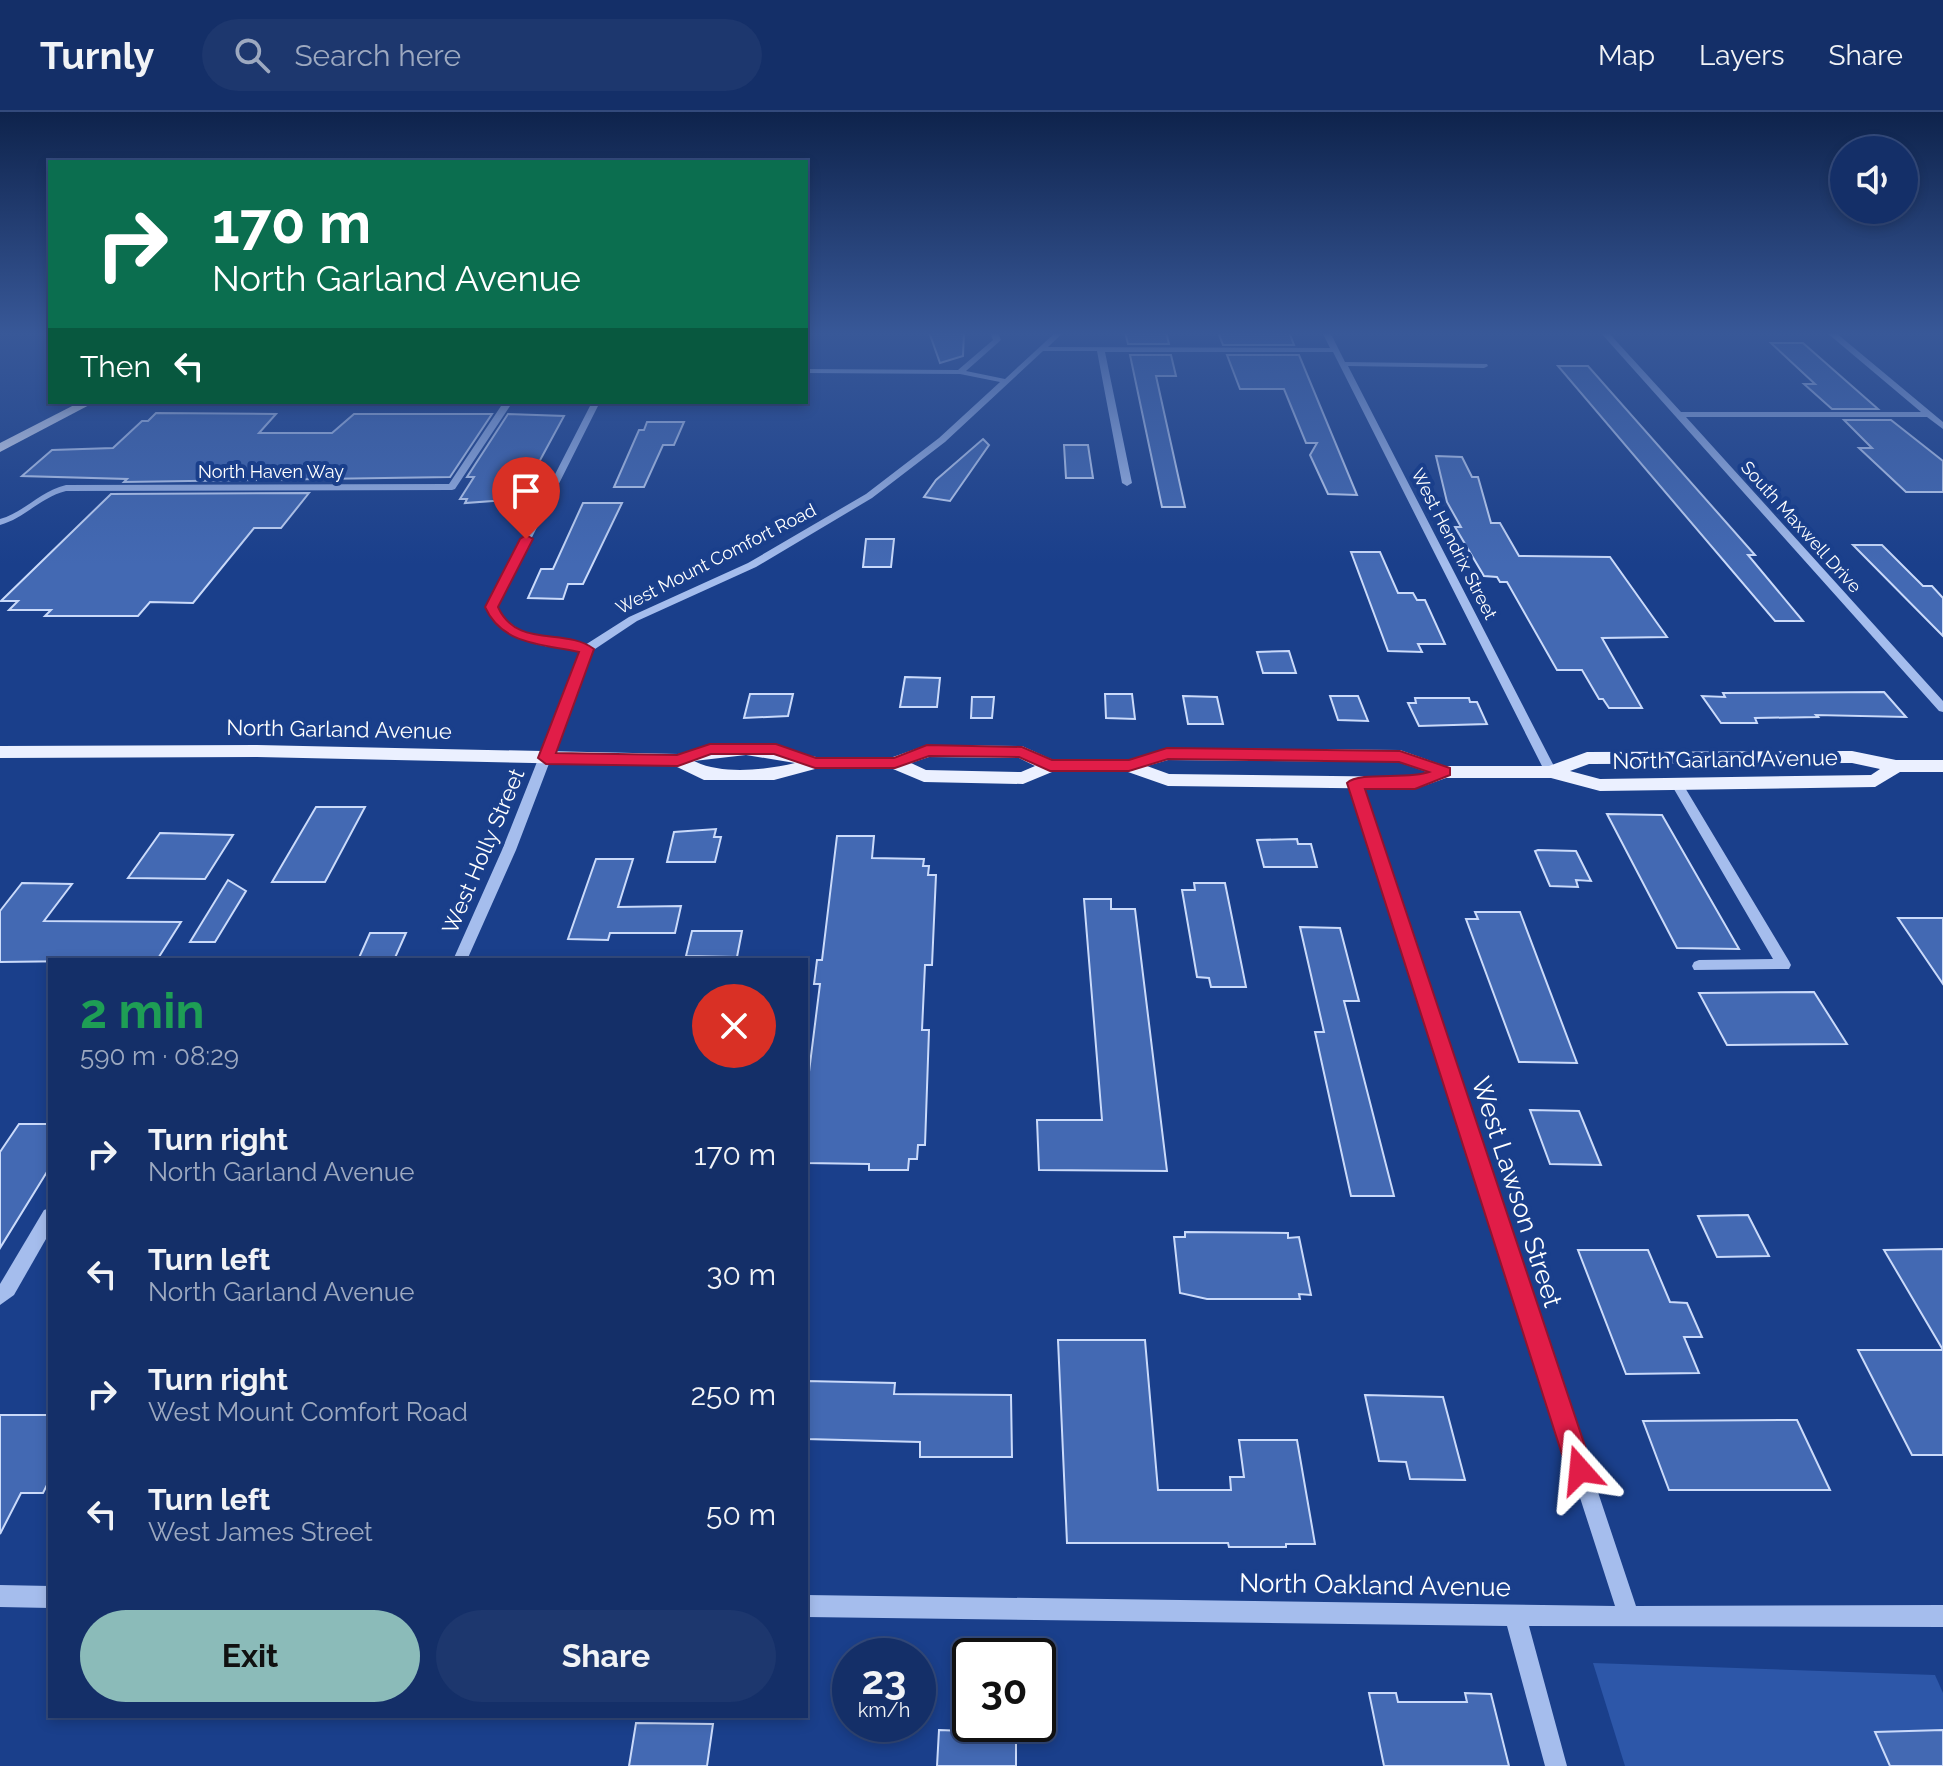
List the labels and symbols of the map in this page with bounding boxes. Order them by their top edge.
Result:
pin [492,457,560,539]
street label: South Maxwell Drive [1737,457,1866,597]
street label: North Haven Way [198,461,344,482]
street label: West Hendrix Street [1407,465,1502,623]
street label: West Mount Comfort Road [612,499,819,618]
street label: North Garland Avenue [226,714,452,744]
street label: North Garland Avenue [1612,744,1838,774]
street label: West Holly Street [437,764,530,937]
street label: West Lawson Street [1466,1073,1568,1311]
position arrow [1538,1428,1622,1512]
street label: North Oakland Avenue [1239,1568,1511,1602]
speed limit sign: 30 [952,1638,1056,1742]

